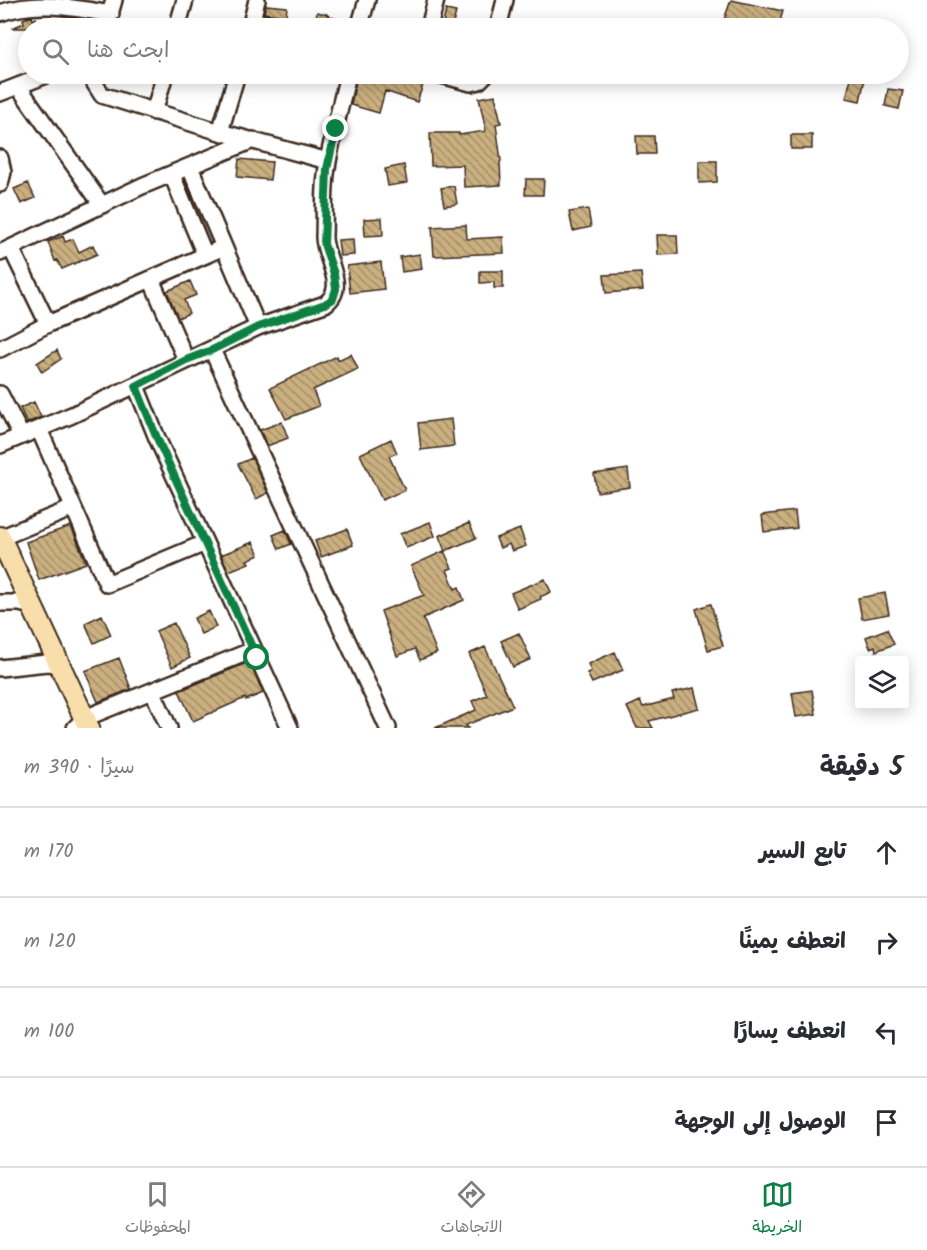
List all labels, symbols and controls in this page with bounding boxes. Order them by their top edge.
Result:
search box [18,18,909,84]
text: ابحث هنا [87,34,169,69]
icon: search [39,35,72,68]
route end [322,115,348,141]
route start [243,644,269,670]
map controls [855,656,909,710]
button: layers [855,656,909,710]
text: 5 دقيقة [820,747,903,789]
text: سيرًا · 390 m [24,752,135,784]
text: تابع السير [759,835,846,870]
text: 170 m [24,836,73,868]
icon: ahead [870,836,903,869]
text: انعطف يمينًا [739,925,846,960]
text: 120 m [24,926,76,958]
icon: right [870,926,903,959]
text: انعطف يسارًا [734,1015,846,1050]
text: 100 m [24,1016,74,1048]
icon: left [870,1016,903,1049]
text: الوصول إلى الوجهة [674,1105,846,1140]
icon: arrive [870,1106,903,1139]
tab: المحفوظات [125,1178,191,1241]
tab: الاتجاهات [441,1178,502,1241]
tab: الخريطة [752,1178,802,1241]

